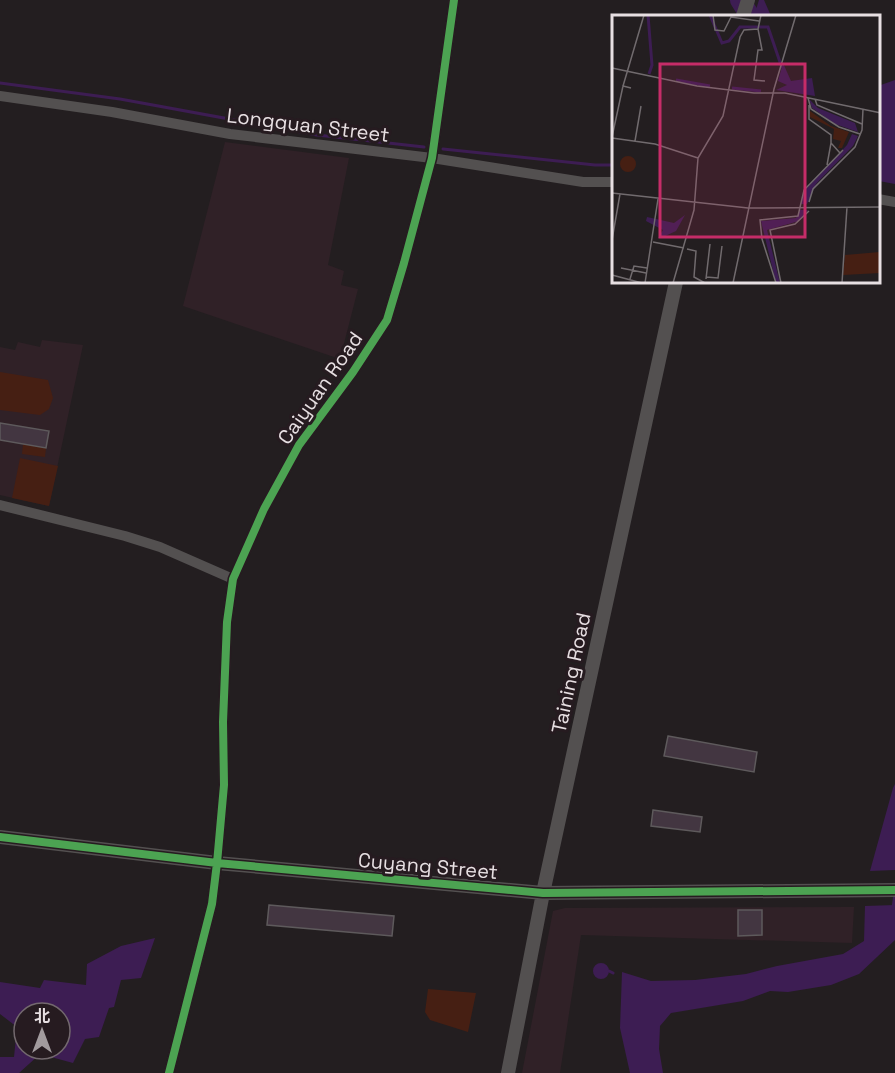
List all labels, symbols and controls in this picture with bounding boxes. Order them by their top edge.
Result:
inset map [612,15,880,284]
street label: Longquan Street [225,102,391,148]
street label: Caiyuan Road [272,327,368,449]
street label: Taining Road [546,610,596,736]
street label: Cuyang Street [357,847,499,885]
north arrow [12,1001,72,1061]
text: 北 [34,1006,50,1027]

